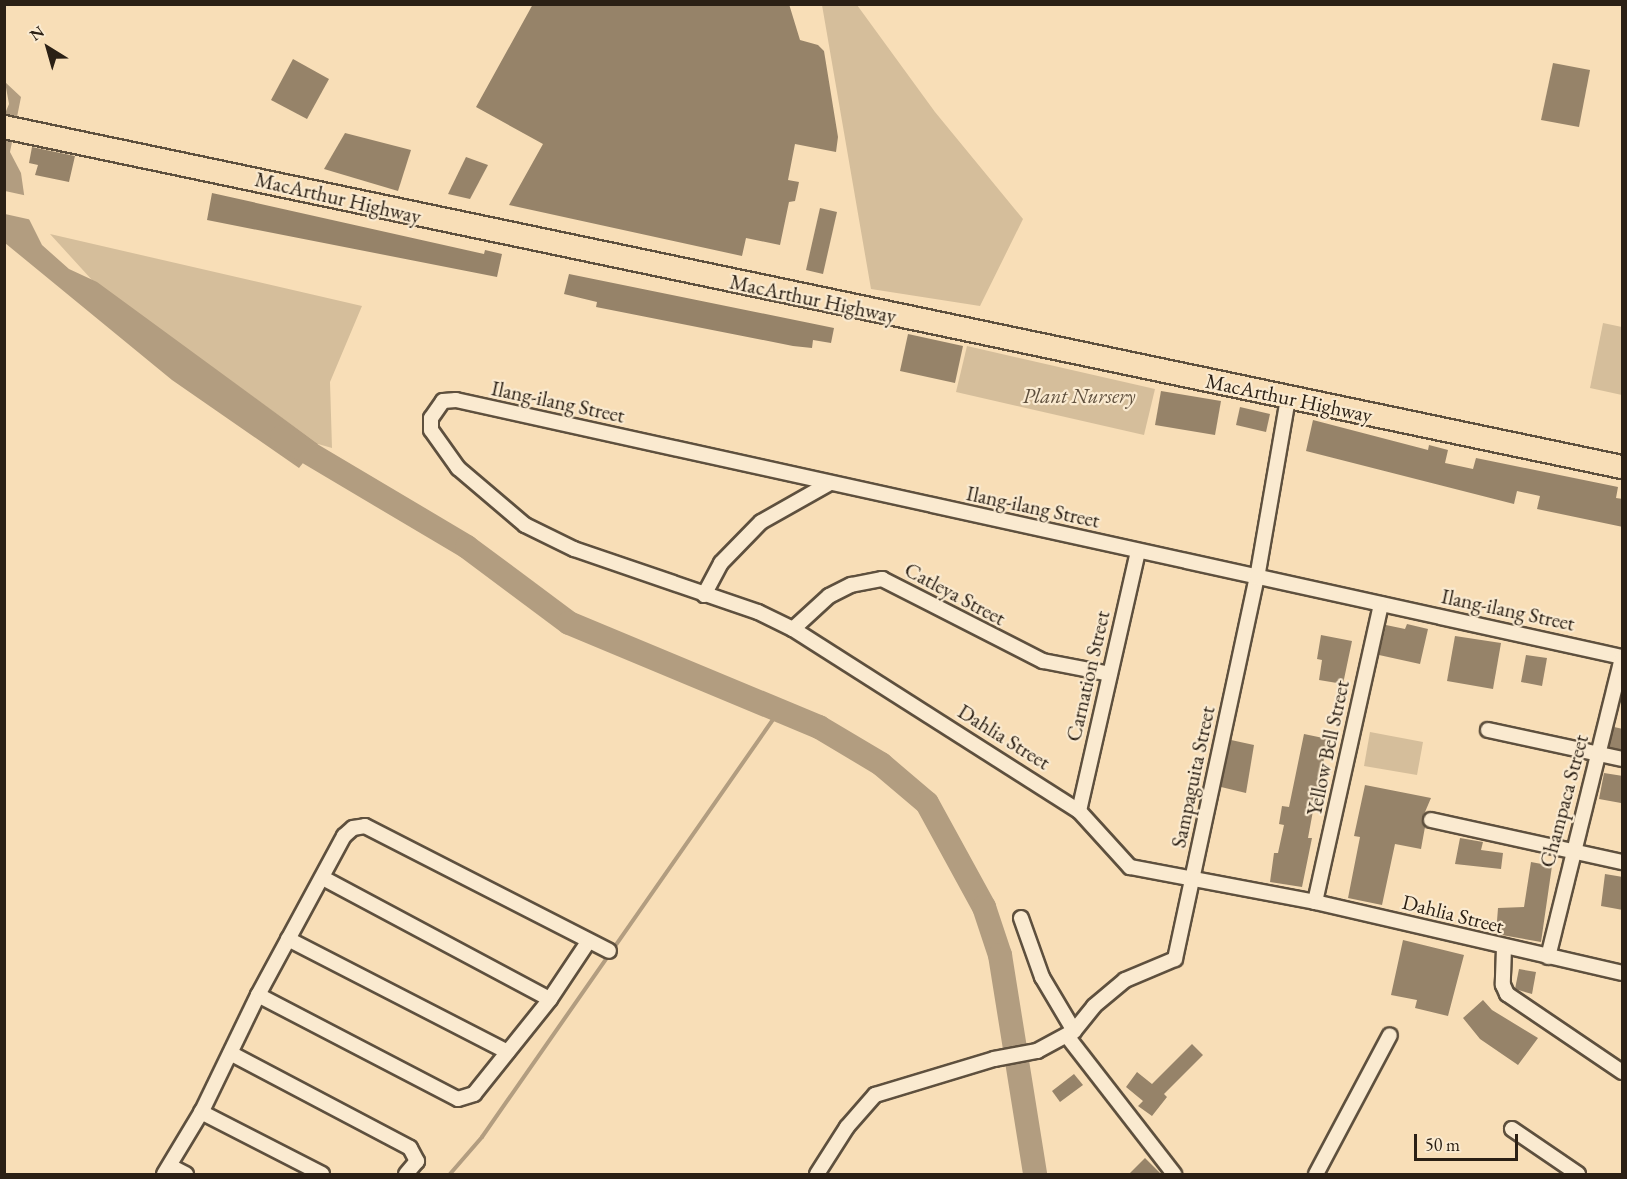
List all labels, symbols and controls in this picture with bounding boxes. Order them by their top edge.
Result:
north arrow [18,18,78,78]
text: N [25,21,48,46]
street label: MacArthur Highway [253,167,423,229]
street label: MacArthur Highway [727,269,899,329]
street label: MacArthur Highway [1203,368,1375,428]
street label: Ilang-ilang Street [489,376,627,428]
park label: Plant Nursery [1022,383,1136,409]
street label: Ilang-ilang Street [964,481,1102,533]
street label: Catleya Street [900,557,1010,631]
street label: Ilang-ilang Street [1439,584,1577,636]
street label: Carnation Street [1061,608,1115,744]
street label: Yellow Bell Street [1301,678,1355,818]
street label: Dahlia Street [953,699,1055,775]
street label: Sampaguita Street [1166,704,1220,850]
street label: Champaca Street [1534,732,1594,870]
street label: Dahlia Street [1400,889,1506,939]
scale bar [1417,1122,1520,1160]
text: 50 m [1425,1133,1460,1156]

